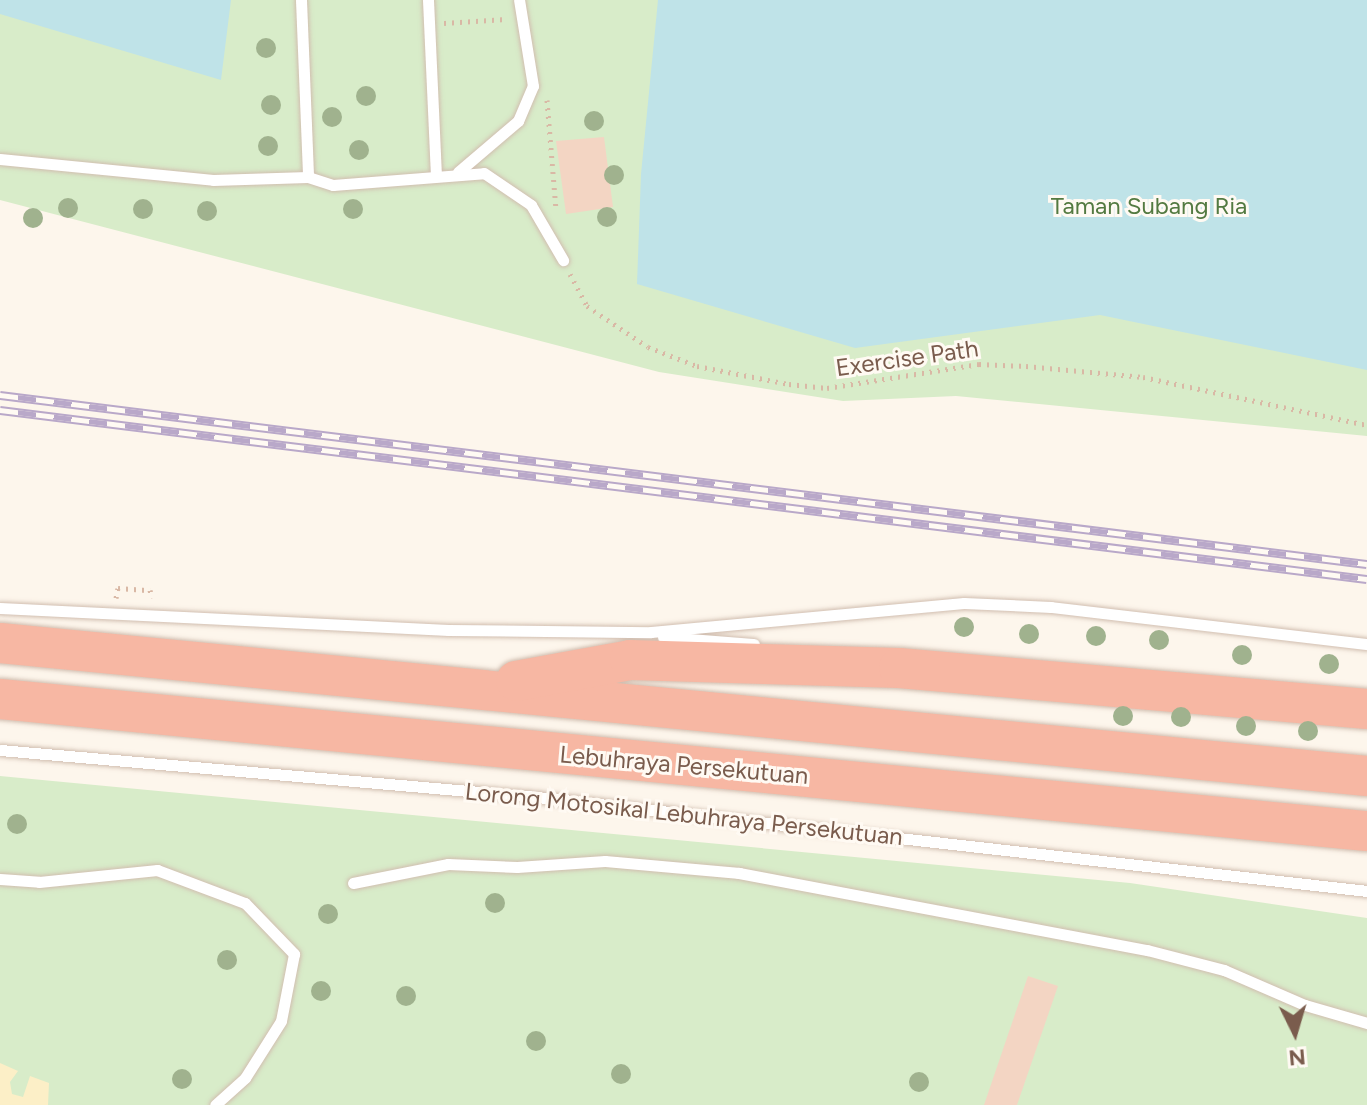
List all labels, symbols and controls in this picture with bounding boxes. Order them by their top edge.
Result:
park label: Taman Subang Ria [1051,192,1247,220]
street label: Exercise Path [834,334,980,382]
street label: Lebuhraya Persekutuan [559,740,809,790]
street label: Lorong Motosikal Lebuhraya Persekutuan [464,777,904,851]
north arrow [1255,993,1335,1073]
text: N [1287,1043,1307,1072]

